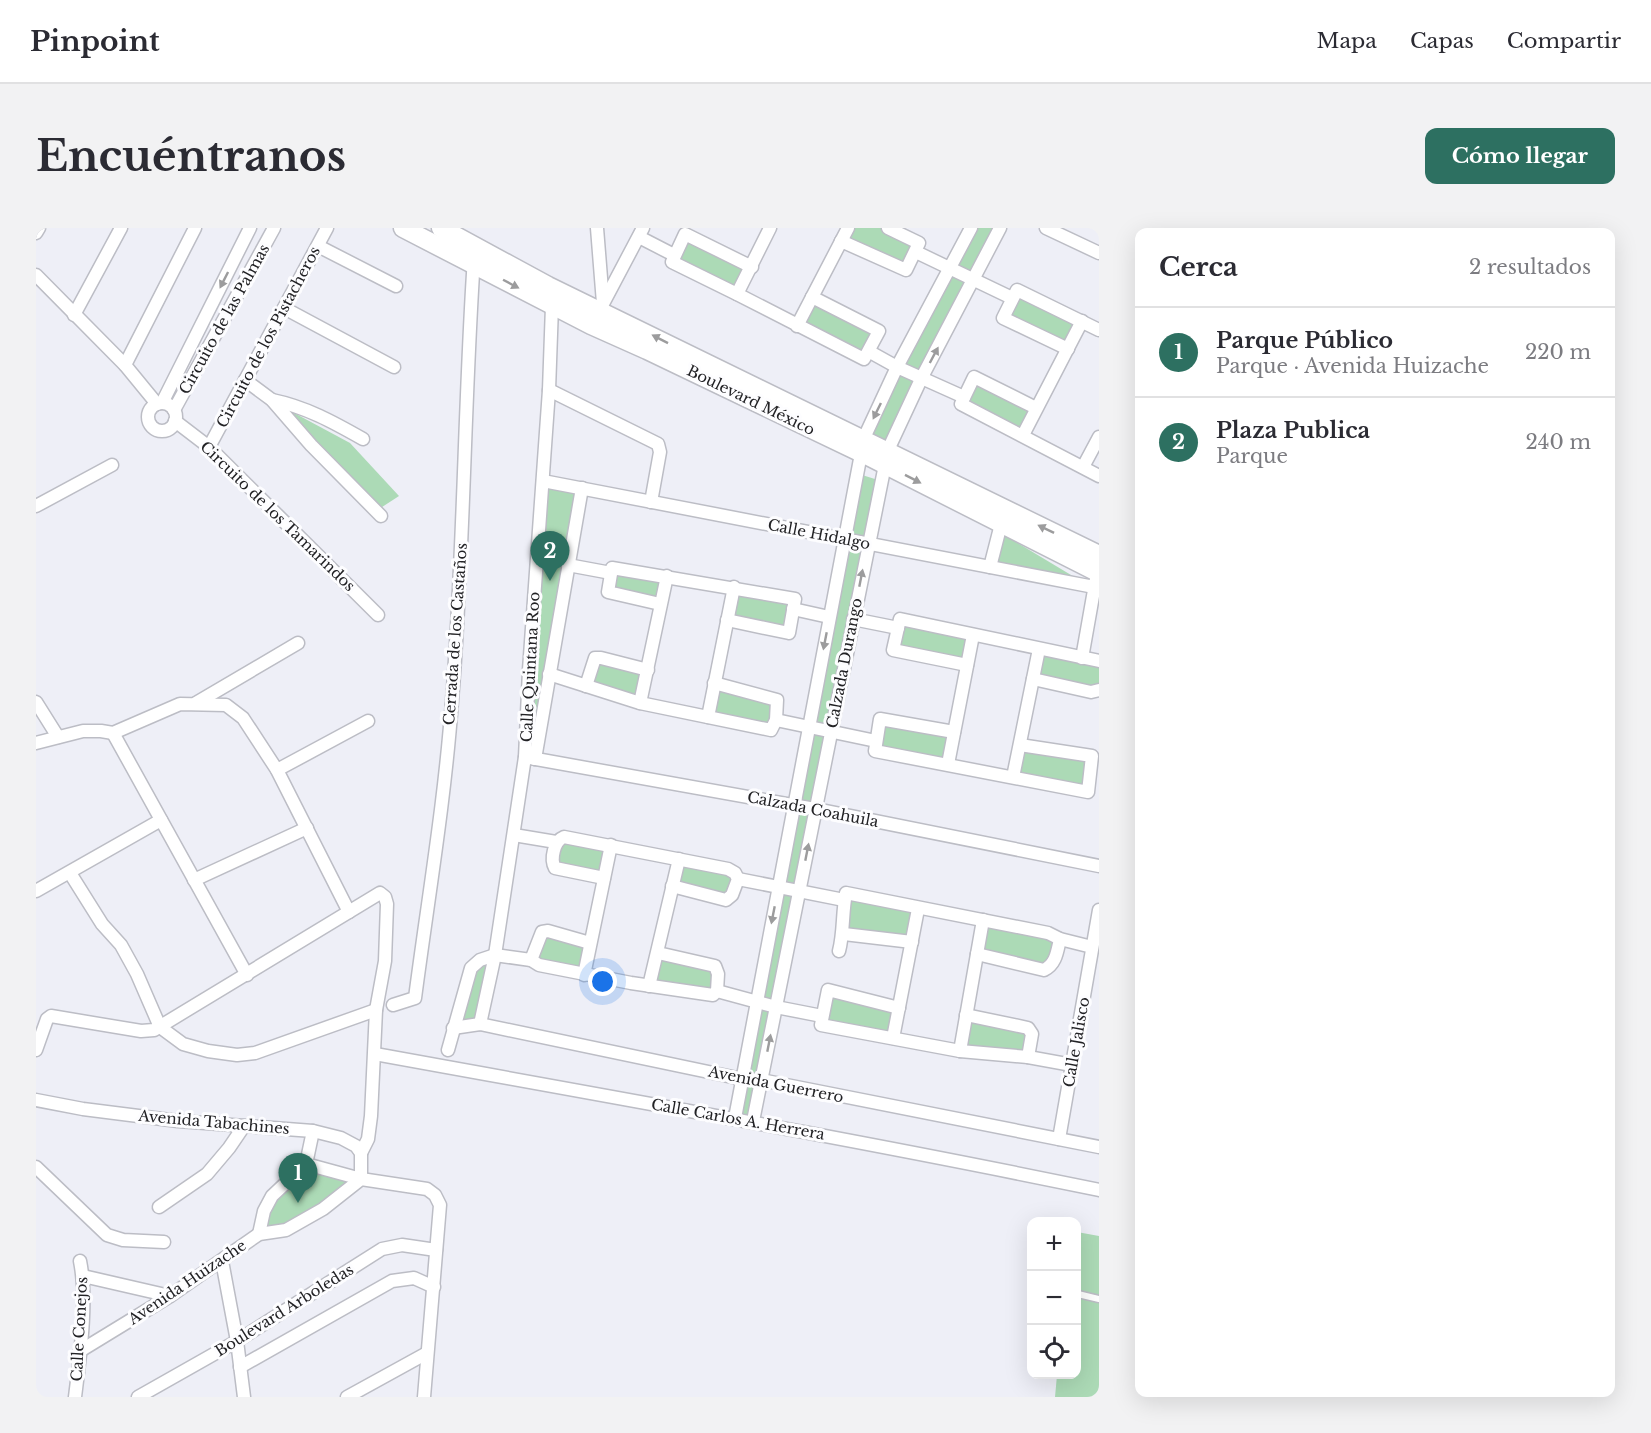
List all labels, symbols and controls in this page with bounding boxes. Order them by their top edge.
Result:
text: Pinpoint [30,24,160,59]
text: Mapa [1317,28,1377,54]
text: Capas [1410,28,1474,54]
text: Compartir [1507,28,1621,54]
button: Cómo llegar [1425,128,1615,184]
text: Encuéntranos [36,130,346,182]
street label: Circuito de las Palmas [175,240,273,398]
street label: Circuito de los Pistacheros [212,243,324,431]
text: Cerca [1159,251,1238,283]
text: 2 resultados [1469,255,1591,279]
one-way arrow [219,272,229,289]
one-way arrow [503,279,520,289]
text: Parque Público [1216,327,1393,354]
one-way arrow [651,334,668,344]
text: 1 [1174,340,1183,364]
text: 220 m [1525,340,1591,364]
one-way arrow [929,346,939,363]
text: Parque · Avenida Huizache [1216,354,1489,378]
street label: Boulevard México [684,361,818,439]
one-way arrow [872,402,881,419]
text: Plaza Publica [1216,417,1370,444]
text: 2 [1172,430,1185,454]
text: 240 m [1526,430,1591,454]
street label: Circuito de los Tamarindos [197,437,360,595]
text: Parque [1216,444,1288,468]
one-way arrow [904,474,921,484]
street label: Calle Hidalgo [766,515,872,553]
one-way arrow [1038,524,1055,533]
pin: 2 [530,532,570,581]
street label: Cerrada de los Castaños [439,542,471,726]
one-way arrow [857,568,866,587]
street label: Calle Quintana Roo [517,591,543,743]
street label: Calzada Durango [822,596,866,730]
one-way arrow [820,632,829,651]
street label: Calzada Coahuila [746,787,881,831]
one-way arrow [803,842,812,861]
one-way arrow [768,906,777,925]
your location [588,967,617,996]
street label: Calle Jalisco [1059,995,1093,1089]
one-way arrow [765,1033,774,1052]
street label: Avenida Guerrero [706,1061,845,1106]
street label: Calle Carlos A. Herrera [650,1094,827,1144]
street label: Avenida Tabachines [137,1106,291,1138]
pin: 1 [278,1154,318,1203]
map controls [1027,1217,1081,1379]
button: + [1027,1217,1081,1271]
street label: Avenida Huizache [123,1235,250,1329]
street label: Boulevard Arboledas [211,1259,357,1360]
button: − [1027,1271,1081,1325]
street label: Calle Conejos [67,1276,91,1382]
button: locate [1027,1325,1081,1379]

